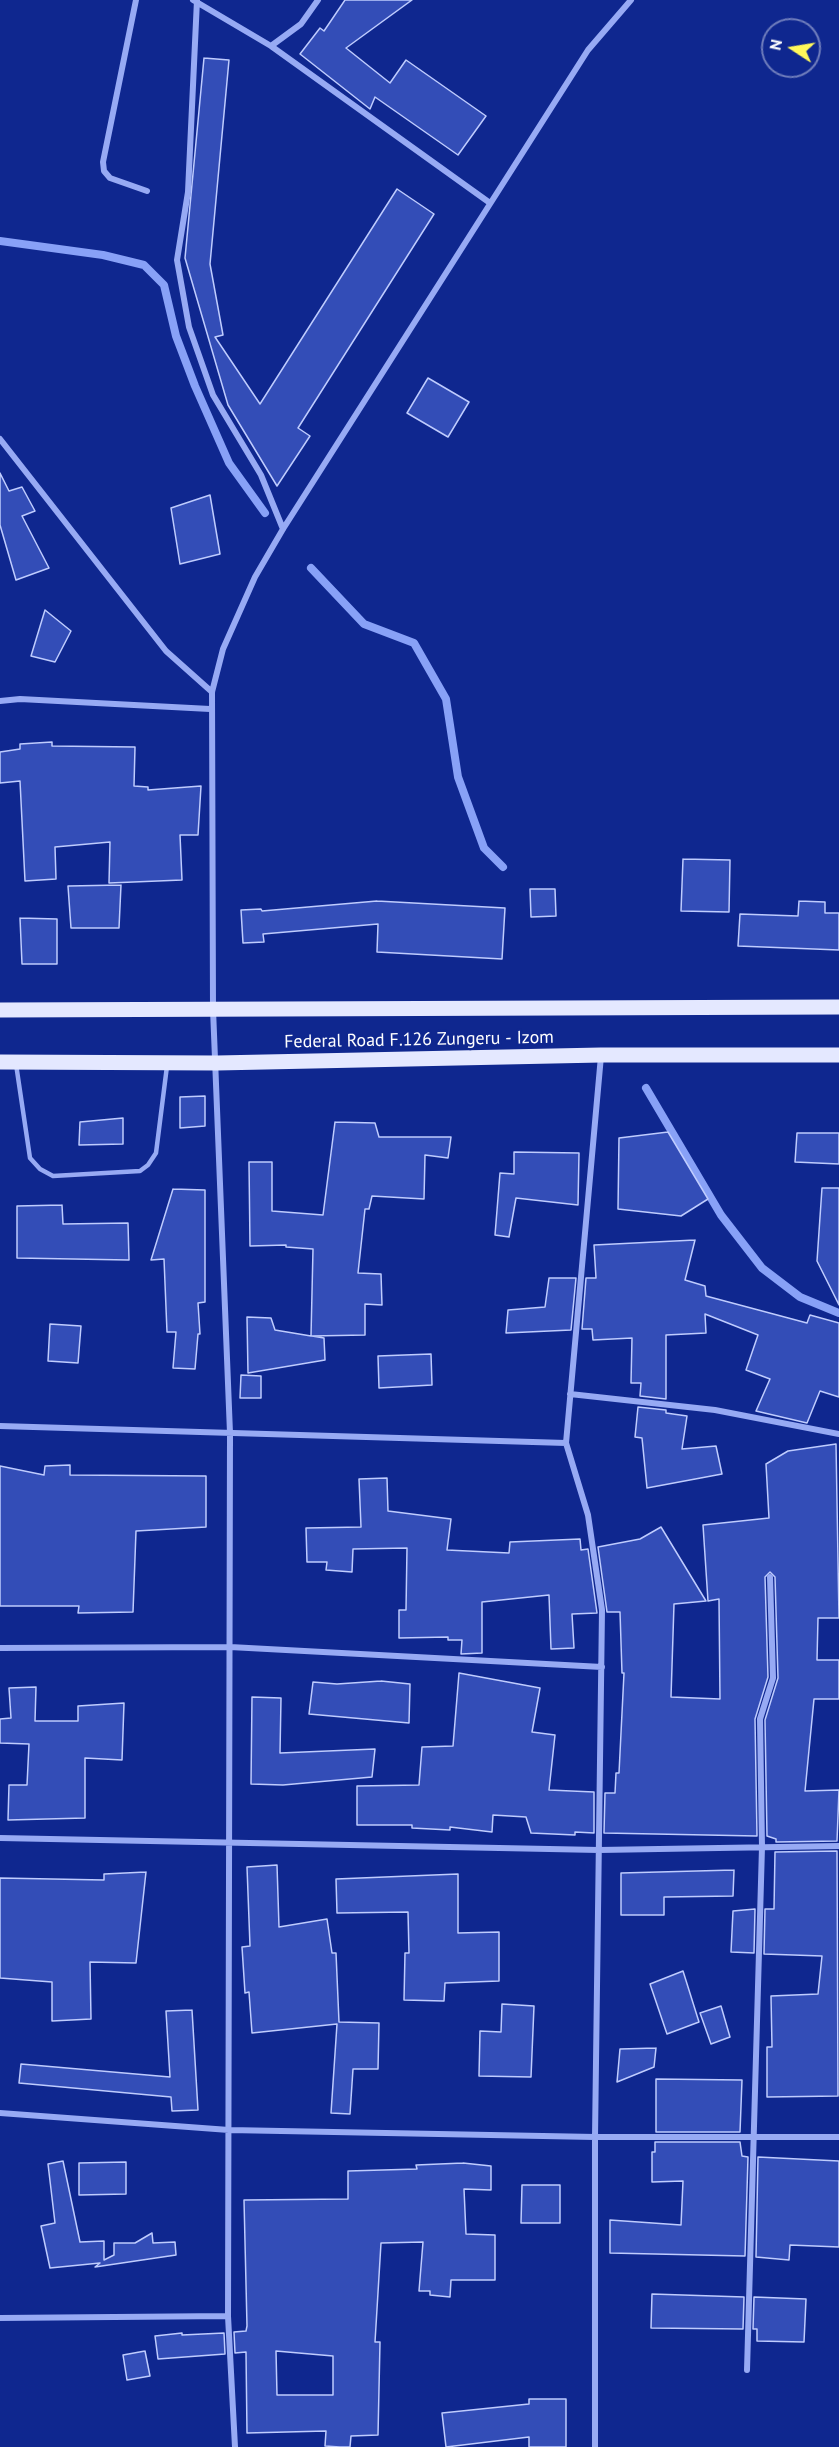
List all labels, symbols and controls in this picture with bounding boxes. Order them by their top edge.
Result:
north arrow [761,18,821,78]
text: N [764,37,786,52]
street label: Federal Road F.126 Zungeru - Izom [284,1027,554,1053]

